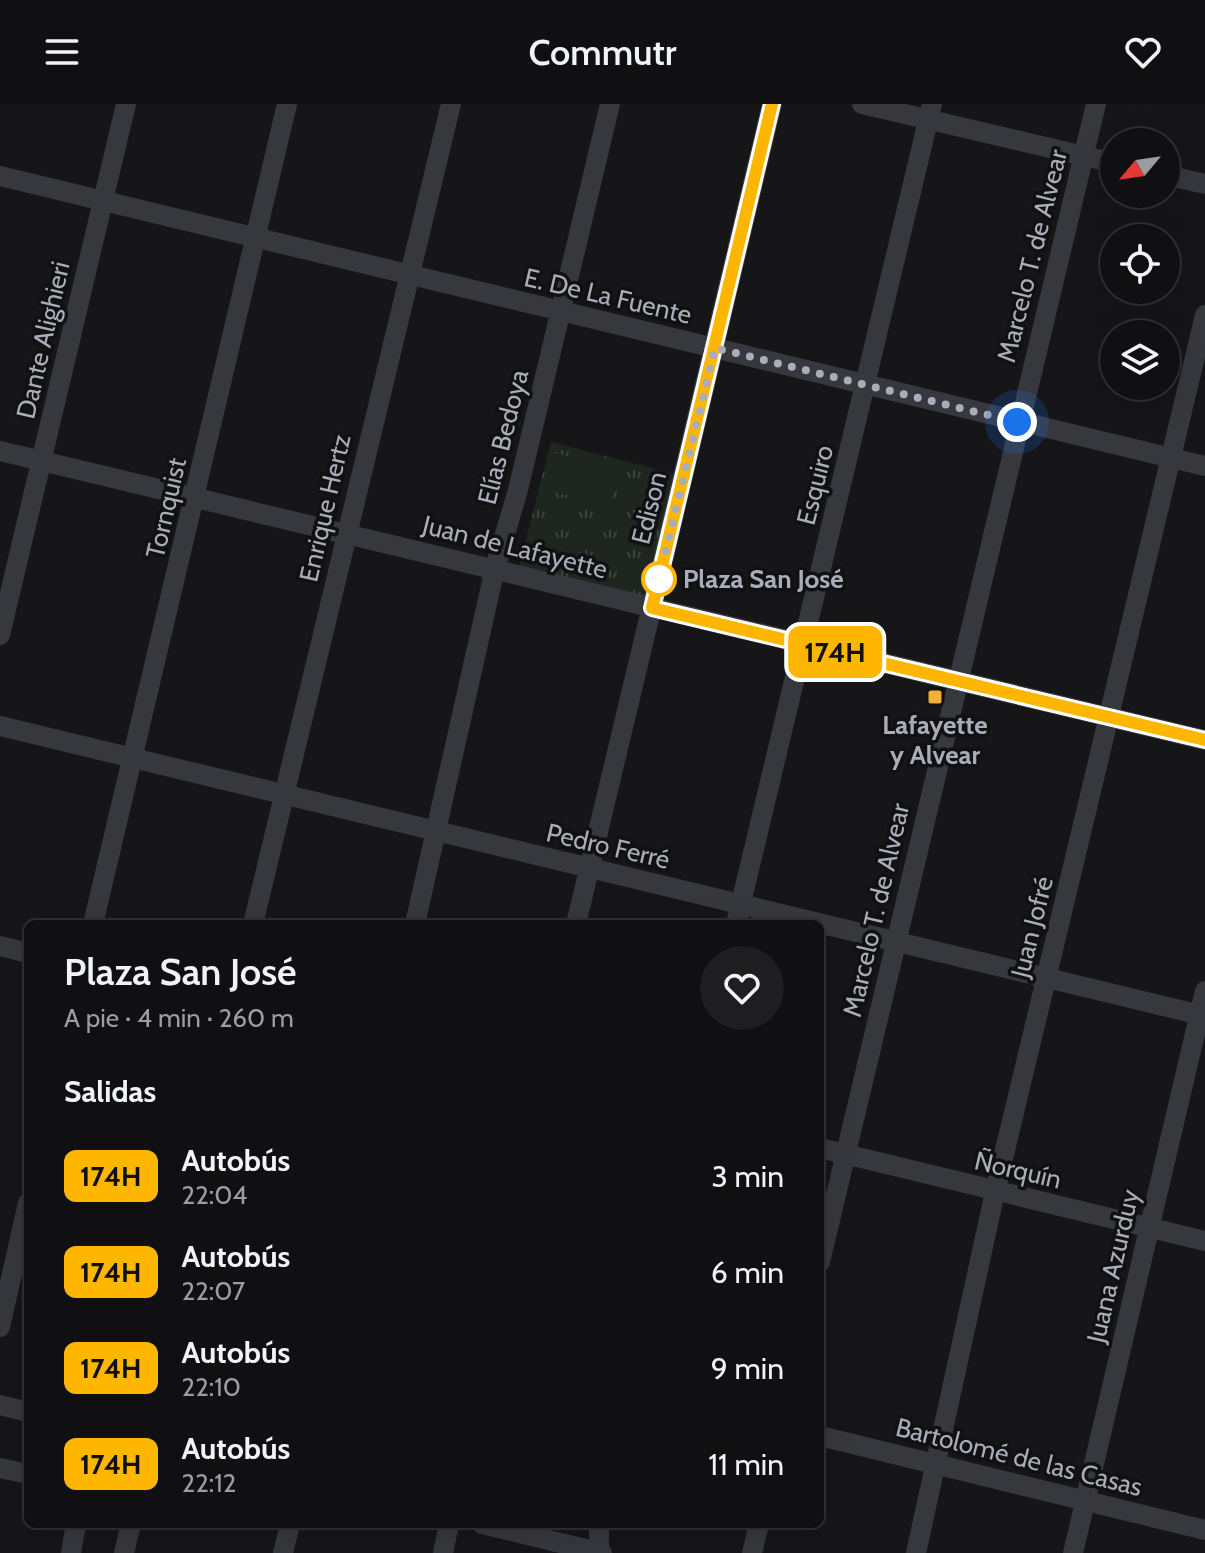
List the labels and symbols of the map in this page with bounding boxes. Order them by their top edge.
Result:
north arrow [1100,128,1180,208]
street label: Marcelo T. de Alvear [990,145,1074,366]
street label: Dante Alighieri [9,258,77,422]
street label: E. De La Fuente [521,261,695,331]
street label: Elías Bedoya [471,366,535,508]
your location [997,402,1037,442]
street label: Enrique Hertz [293,431,357,585]
street label: Esquiro [790,442,840,528]
street label: Tornquist [139,454,193,561]
street label: Edison [625,468,673,548]
street label: Juan de Lafayette [418,508,611,585]
marker: Plaza San José [642,562,676,596]
place label: Plaza San José [683,563,844,595]
line badge: 174H [779,626,891,678]
marker: Lafayette y Alvear [926,688,944,706]
place label: Lafayette y Alvear [882,709,988,771]
street label: Marcelo T. de Alvear [836,799,916,1020]
street label: Pedro Ferré [543,816,673,876]
street label: Juan Jofré [1004,873,1060,982]
street label: Ñorquín [971,1144,1065,1196]
street label: Juana Azurduy [1080,1186,1146,1347]
street label: Bartolomé de las Casas [892,1411,1146,1503]

